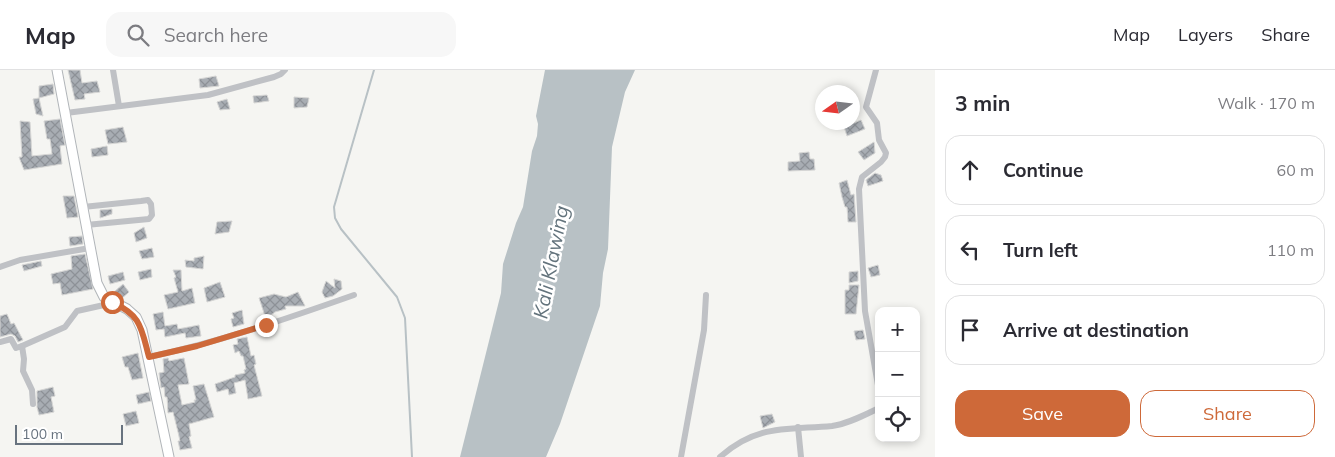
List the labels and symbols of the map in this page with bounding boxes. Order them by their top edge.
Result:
north arrow [815,85,860,130]
water label: Kali Klawing [527,203,574,321]
route start [101,291,124,314]
route end [255,314,278,337]
scale bar [15,422,122,445]

